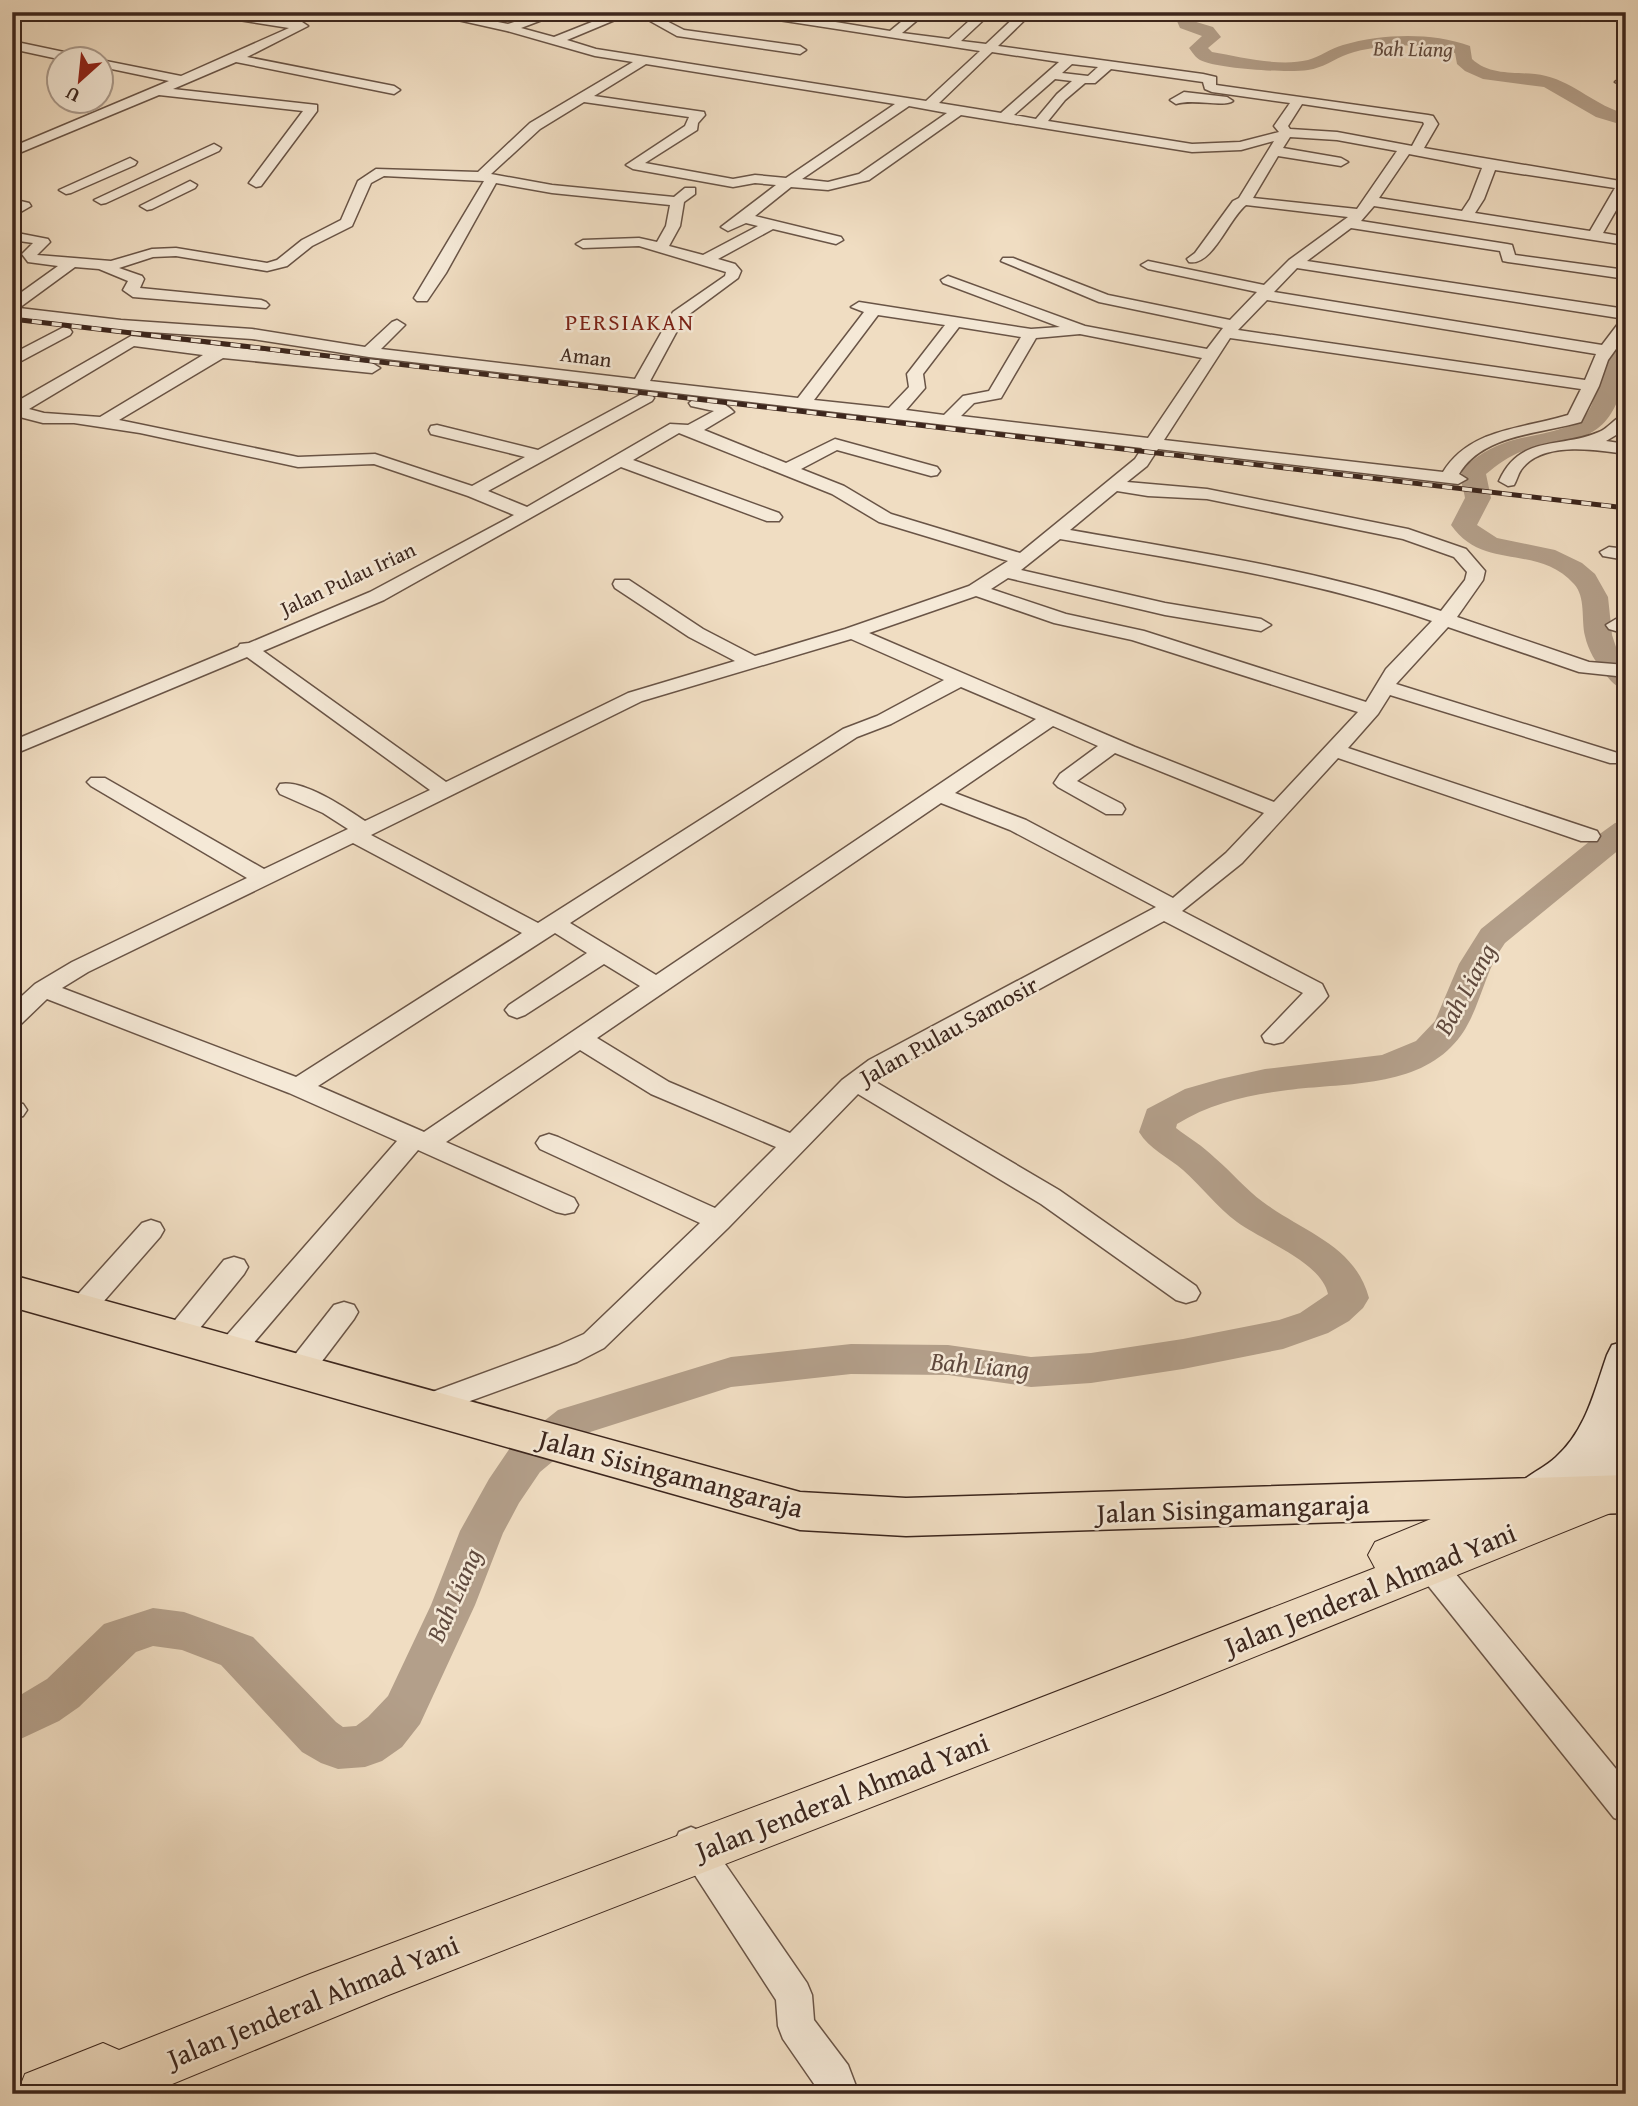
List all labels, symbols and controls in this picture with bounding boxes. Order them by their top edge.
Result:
water label: Bah Liang [1372,32,1454,65]
north arrow [46,46,116,116]
text: U [60,80,84,111]
district label: PERSIAKAN [565,305,695,338]
street label: Aman [559,338,614,375]
street label: Jalan Pulau Irian [272,534,421,625]
water label: Bah Liang [1423,936,1506,1042]
street label: Jalan Pulau Samosir [851,967,1044,1096]
water label: Bah Liang [928,1341,1031,1388]
street label: Jalan Sisingamangaraja [531,1417,809,1528]
street label: Jalan Sisingamangaraja [1093,1482,1371,1533]
street label: Jalan Jenderal Ahmad Yani [1215,1511,1522,1667]
water label: Bah Liang [415,1541,492,1649]
street label: Jalan Jenderal Ahmad Yani [686,1721,995,1872]
street label: Jalan Jenderal Ahmad Yani [158,1923,465,2079]

